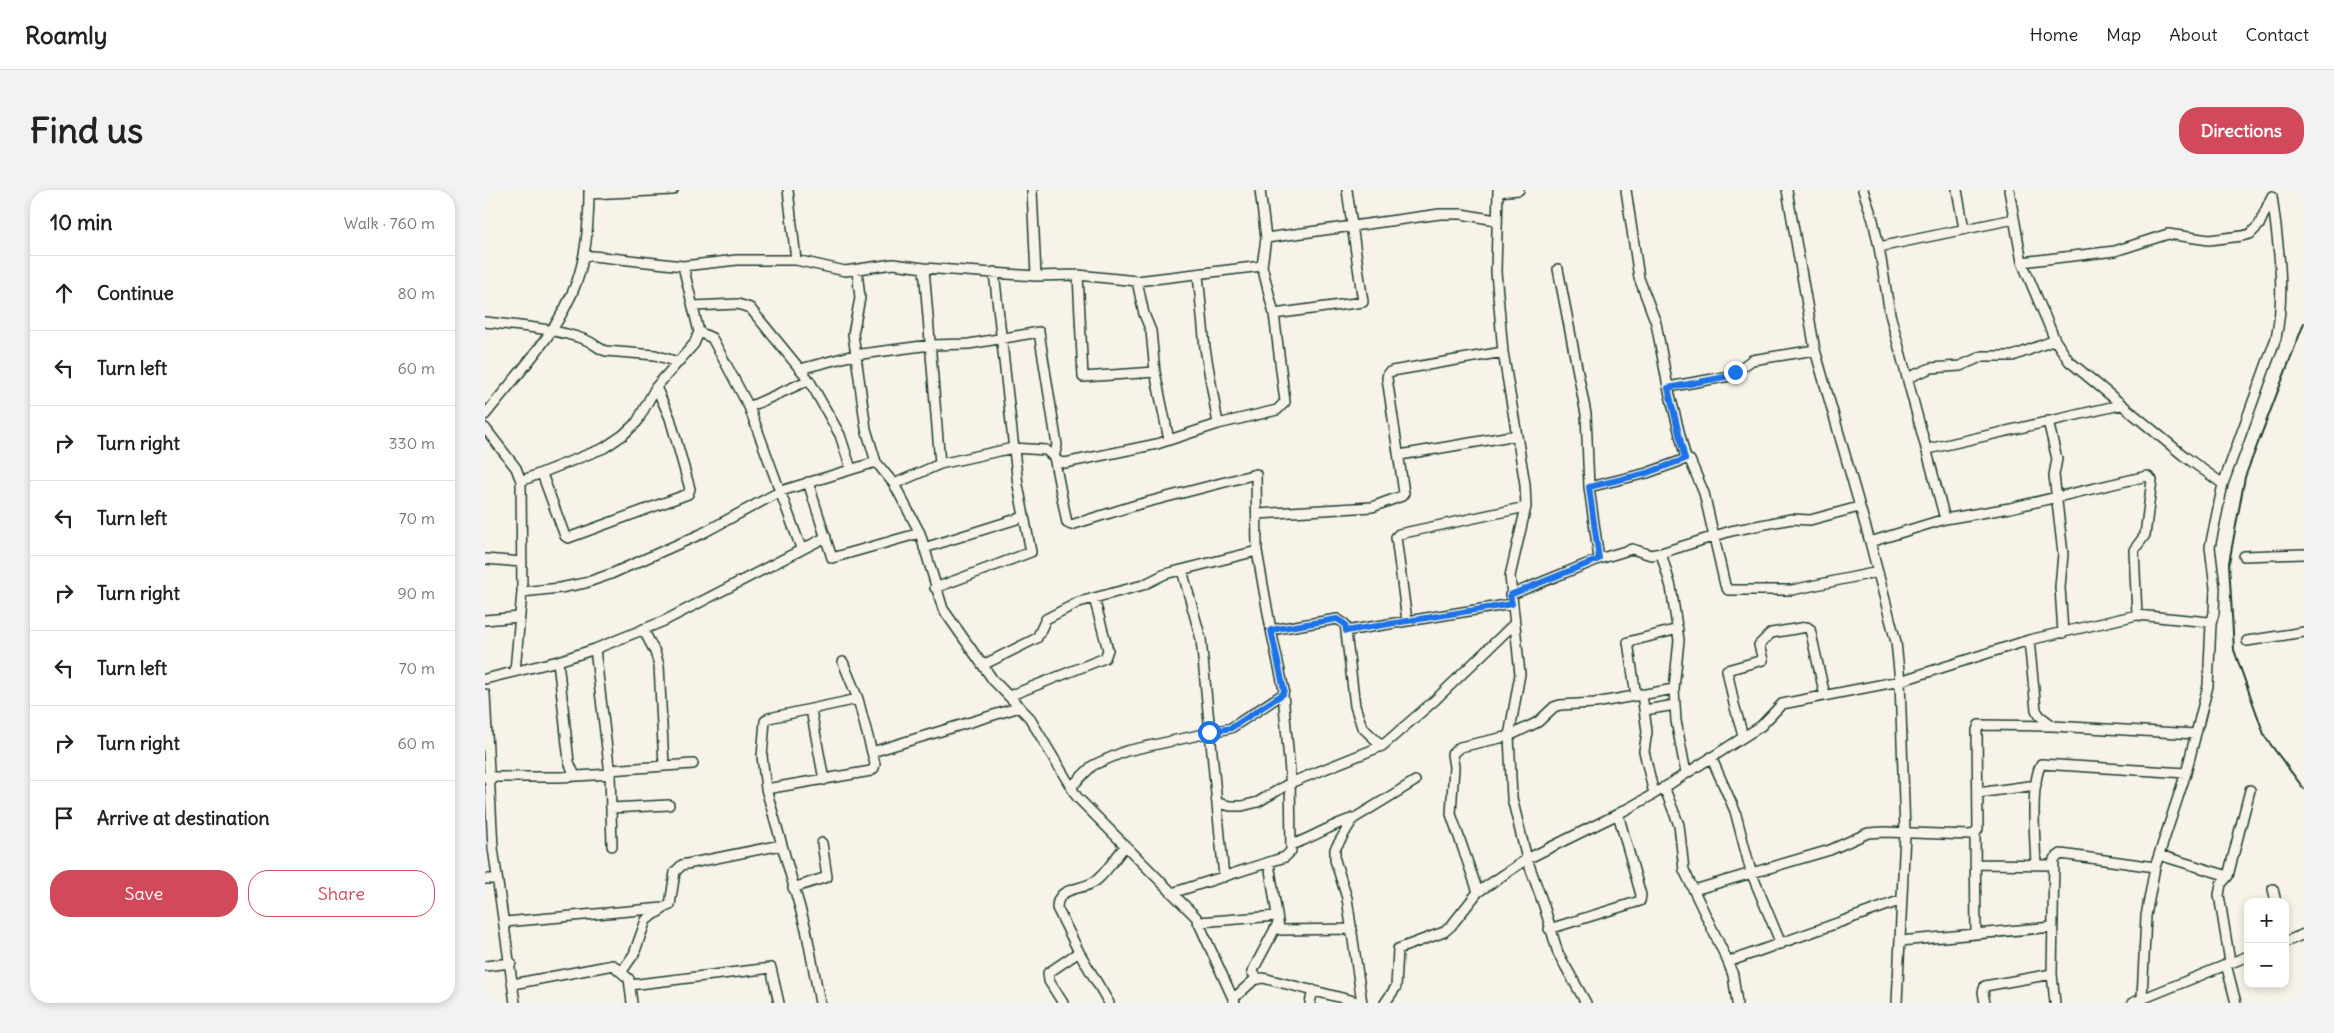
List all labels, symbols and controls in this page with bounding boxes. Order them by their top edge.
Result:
text: Roamly [25,20,107,50]
text: Home [2030,23,2078,46]
text: Map [2106,23,2141,46]
text: About [2169,23,2217,46]
text: Contact [2245,23,2309,46]
button: Directions [2179,107,2304,154]
text: Find us [30,108,143,152]
text: 10 min [50,209,112,236]
text: Walk · 760 m [344,213,435,233]
icon: ahead [50,279,78,307]
text: Continue [97,281,174,305]
text: 80 m [397,283,435,303]
icon: left [50,354,78,382]
text: Turn left [97,356,167,380]
text: 60 m [397,358,435,378]
route end [1724,361,1747,384]
icon: right [50,429,78,457]
text: Turn right [97,431,180,455]
text: 330 m [388,433,435,453]
icon: left [50,504,78,532]
text: Turn left [97,506,167,530]
text: 70 m [399,508,435,528]
icon: right [50,579,78,607]
text: Turn right [97,581,180,605]
text: 90 m [397,583,435,603]
icon: left [50,654,78,682]
text: Turn left [97,656,167,680]
text: 70 m [399,658,435,678]
route start [1198,721,1221,744]
icon: right [50,729,78,757]
text: Turn right [97,731,180,755]
text: 60 m [397,733,435,753]
icon: arrive [50,804,78,832]
text: Arrive at destination [97,806,270,830]
button: Save [50,870,238,917]
button: Share [248,870,435,917]
map controls [2244,898,2289,988]
button: + [2244,898,2289,943]
button: − [2244,943,2289,988]

